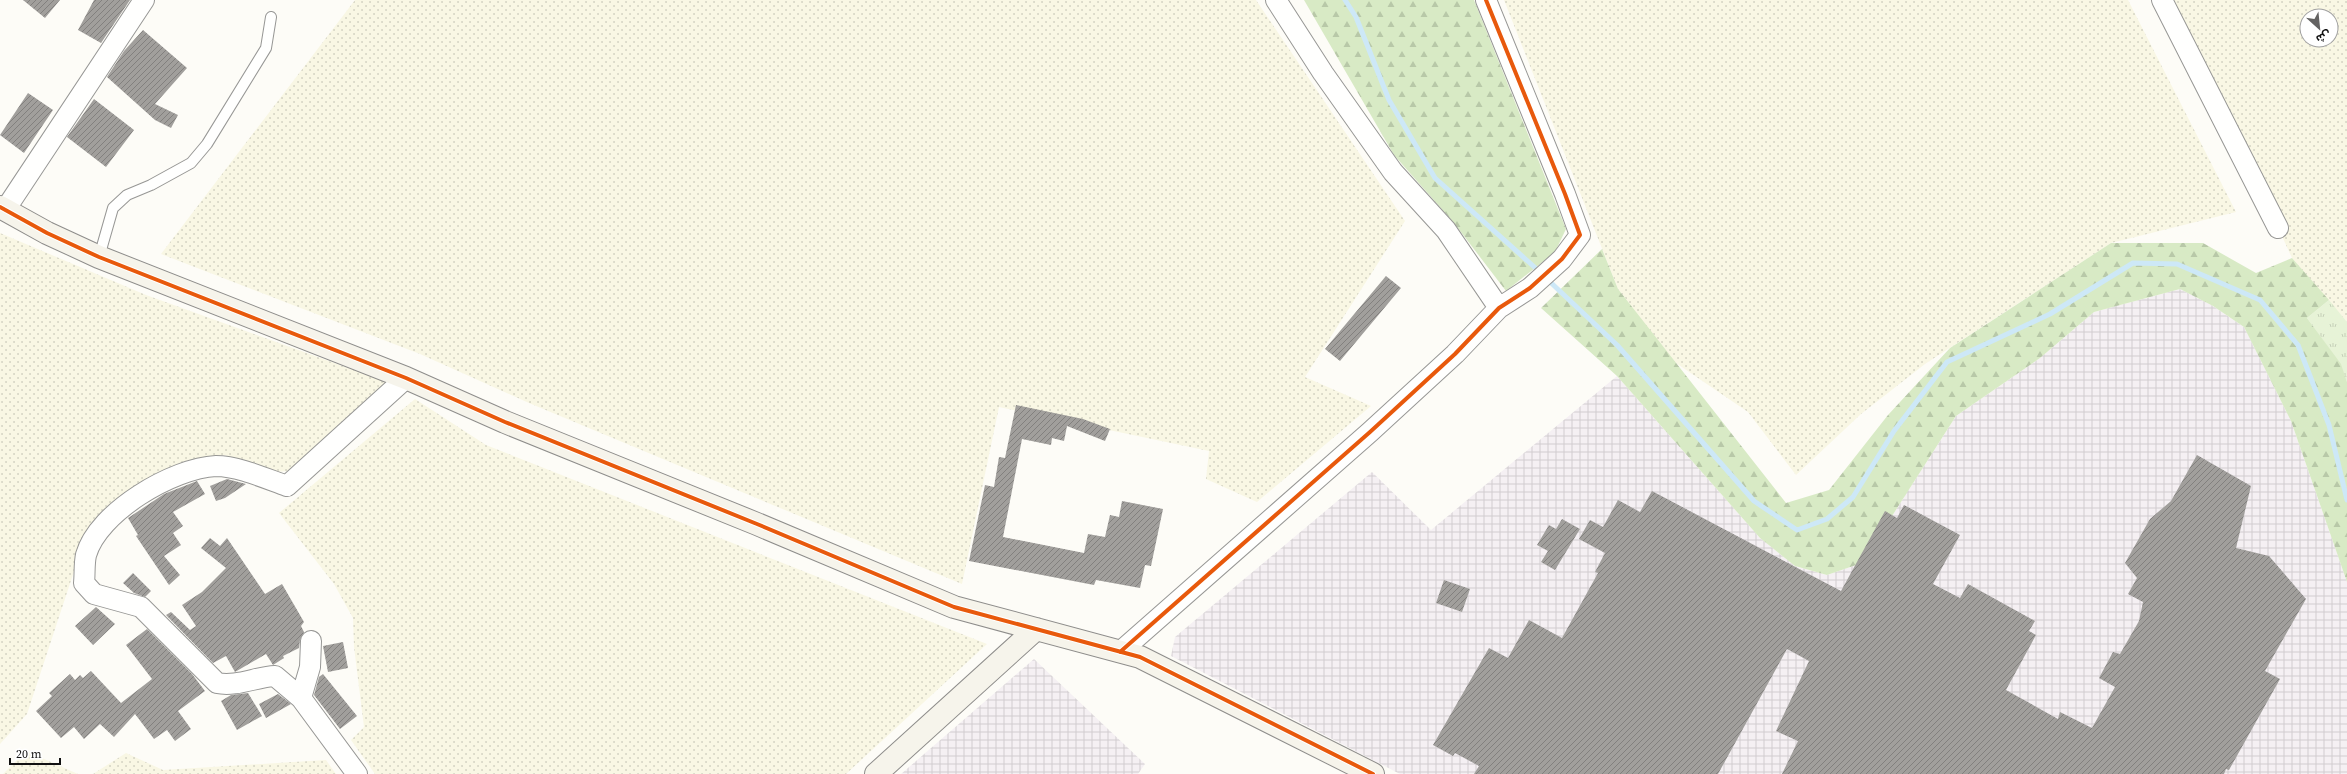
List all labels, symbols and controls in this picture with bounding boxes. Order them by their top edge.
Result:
north arrow [2299,8,2339,48]
text: ش [2313,26,2333,47]
scale bar [10,740,60,766]
text: 20 m [16,746,42,762]

